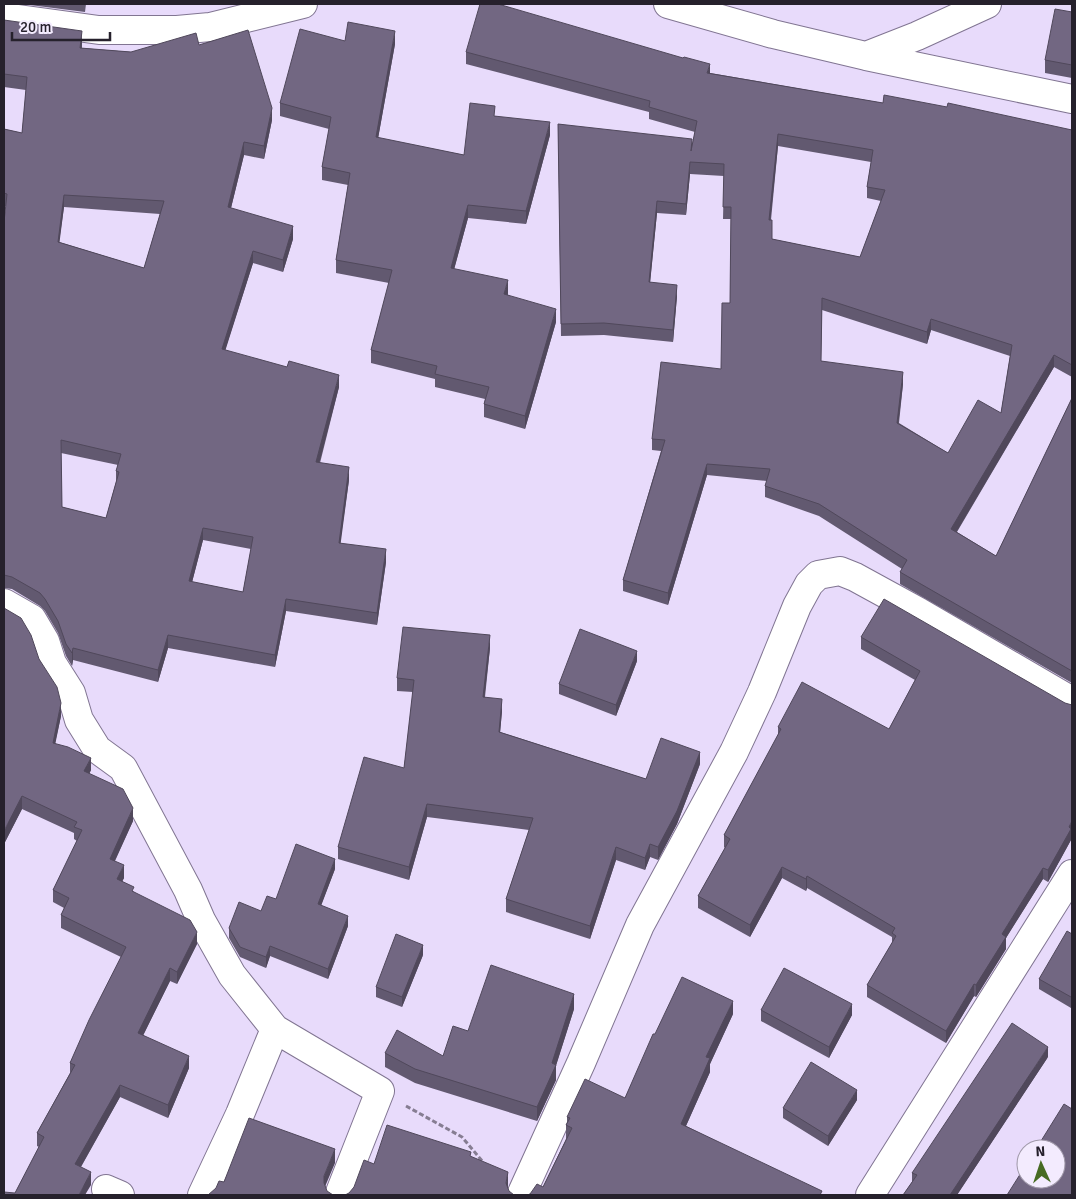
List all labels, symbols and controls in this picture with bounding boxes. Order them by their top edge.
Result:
scale bar [12,10,110,42]
text: 20 m [20,18,51,36]
north arrow [1016,1139,1066,1189]
text: N [1035,1143,1046,1160]

